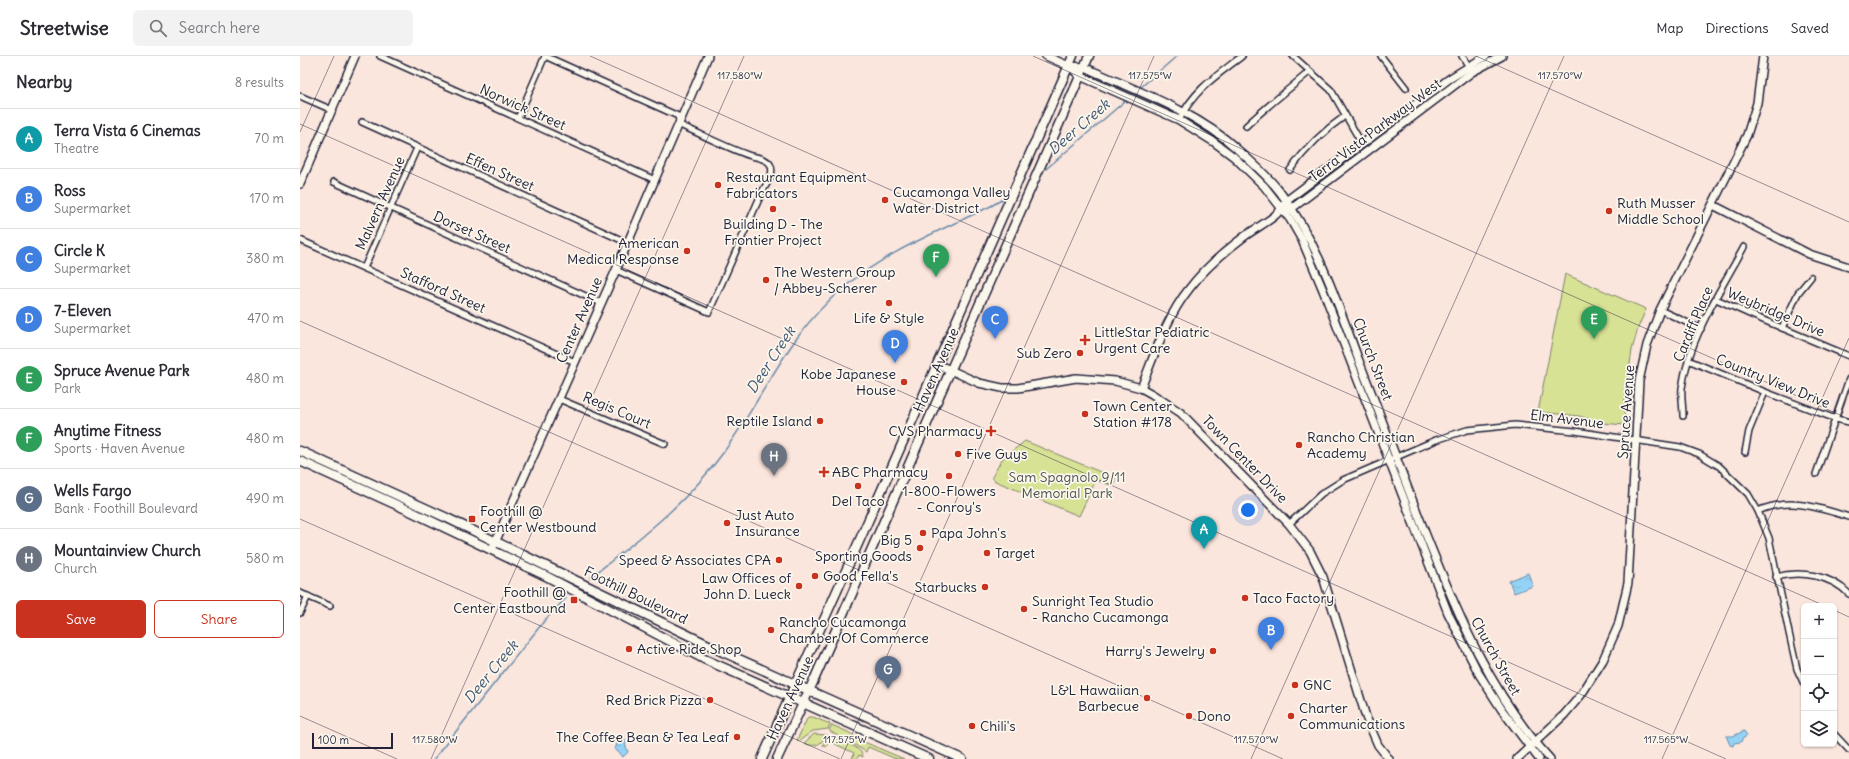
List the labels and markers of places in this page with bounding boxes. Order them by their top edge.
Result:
place label: Restaurant Equipment Fabricators [726,168,867,202]
marker: Restaurant Equipment Fabricators [713,180,723,190]
place label: Cucamonga Valley Water District [893,183,1010,217]
place label: Ruth Musser Middle School [1617,194,1704,228]
marker: Cucamonga Valley Water District [880,195,890,205]
marker: Building D - The Frontier Project [768,204,778,214]
marker: Ruth Musser Middle School [1604,206,1614,216]
place label: Building D - The Frontier Project [723,215,823,249]
place label: American Medical Response [567,234,679,268]
pin: F [923,244,949,277]
marker: American Medical Response [682,246,692,256]
place label: The Western Group / Abbey-Scherer [774,263,895,297]
marker: The Western Group / Abbey-Scherer [761,275,771,285]
marker: Life & Style [884,298,894,308]
pin: C [982,306,1008,339]
pin: E [1581,306,1607,339]
place label: Life & Style [854,309,924,327]
place label: LittleStar Pediatric Urgent Care [1094,323,1210,357]
pin: D [882,330,908,363]
marker: LittleStar Pediatric Urgent Care [1079,334,1091,346]
place label: Sub Zero [1017,344,1072,362]
marker: Sub Zero [1075,348,1085,358]
place label: Kobe Japanese House [800,365,896,399]
marker: Kobe Japanese House [899,377,909,387]
place label: Town Center Station #178 [1093,397,1172,431]
marker: Town Center Station #178 [1080,409,1090,419]
place label: Reptile Island [726,412,812,430]
marker: Reptile Island [815,416,825,426]
place label: CVS Pharmacy [888,422,983,440]
marker: CVS Pharmacy [986,426,996,436]
place label: Rancho Christian Academy [1307,428,1415,462]
marker: Rancho Christian Academy [1294,440,1304,450]
pin: H [761,443,787,476]
place label: Five Guys [966,445,1027,463]
marker: Five Guys [953,449,963,459]
place label: ABC Pharmacy [832,463,928,481]
marker: ABC Pharmacy [819,467,829,477]
marker: 1-800-Flowers - Conroy's [944,471,954,481]
marker: Del Taco [853,481,863,491]
place label: 1-800-Flowers - Conroy's [902,482,996,516]
place label: Del Taco [831,492,885,510]
place label: Foothill @ Center Westbound [480,502,596,536]
place label: Just Auto Insurance [735,506,800,540]
marker: Foothill @ Center Westbound [467,514,477,524]
pin: A [1191,516,1217,549]
marker: Just Auto Insurance [722,518,732,528]
place label: Papa John's [931,524,1006,542]
marker: Papa John's [918,528,928,538]
place label: Big 5 Sporting Goods [815,531,912,565]
marker: Big 5 Sporting Goods [915,543,925,553]
place label: Target [995,544,1035,562]
marker: Target [982,548,992,558]
place label: Speed & Associates CPA [619,551,771,569]
marker: Speed & Associates CPA [774,555,784,565]
place label: Good Fella's [823,567,898,585]
place label: Law Offices of John D. Lueck [702,569,791,603]
marker: Good Fella's [810,571,820,581]
place label: Starbucks [915,578,977,596]
marker: Law Offices of John D. Lueck [794,581,804,591]
marker: Starbucks [980,582,990,592]
place label: Foothill @ Center Eastbound [453,583,566,617]
place label: Taco Factory [1253,589,1334,607]
place label: Sunright Tea Studio - Rancho Cucamonga [1032,592,1169,626]
marker: Taco Factory [1240,593,1250,603]
marker: Foothill @ Center Eastbound [569,595,579,605]
marker: Sunright Tea Studio - Rancho Cucamonga [1019,604,1029,614]
place label: Rancho Cucamonga Chamber Of Commerce [779,613,929,647]
pin: B [1258,617,1284,650]
marker: Rancho Cucamonga Chamber Of Commerce [766,625,776,635]
place label: Active Ride Shop [637,640,741,658]
place label: Harry's Jewelry [1105,642,1205,660]
marker: Active Ride Shop [624,644,634,654]
marker: Harry's Jewelry [1208,646,1218,656]
pin: G [875,656,901,689]
place label: GNC [1303,676,1332,694]
marker: GNC [1290,680,1300,690]
place label: L&L Hawaiian Barbecue [1050,681,1139,715]
place label: Red Brick Pizza [606,691,702,709]
marker: L&L Hawaiian Barbecue [1142,693,1152,703]
marker: Red Brick Pizza [705,695,715,705]
place label: Charter Communications [1299,699,1405,733]
place label: Dono [1197,707,1231,725]
marker: Dono [1184,711,1194,721]
marker: Charter Communications [1286,711,1296,721]
place label: Chili's [980,717,1016,735]
marker: Chili's [967,721,977,731]
place label: The Coffee Bean & Tea Leaf [556,728,729,746]
marker: The Coffee Bean & Tea Leaf [732,732,742,742]

